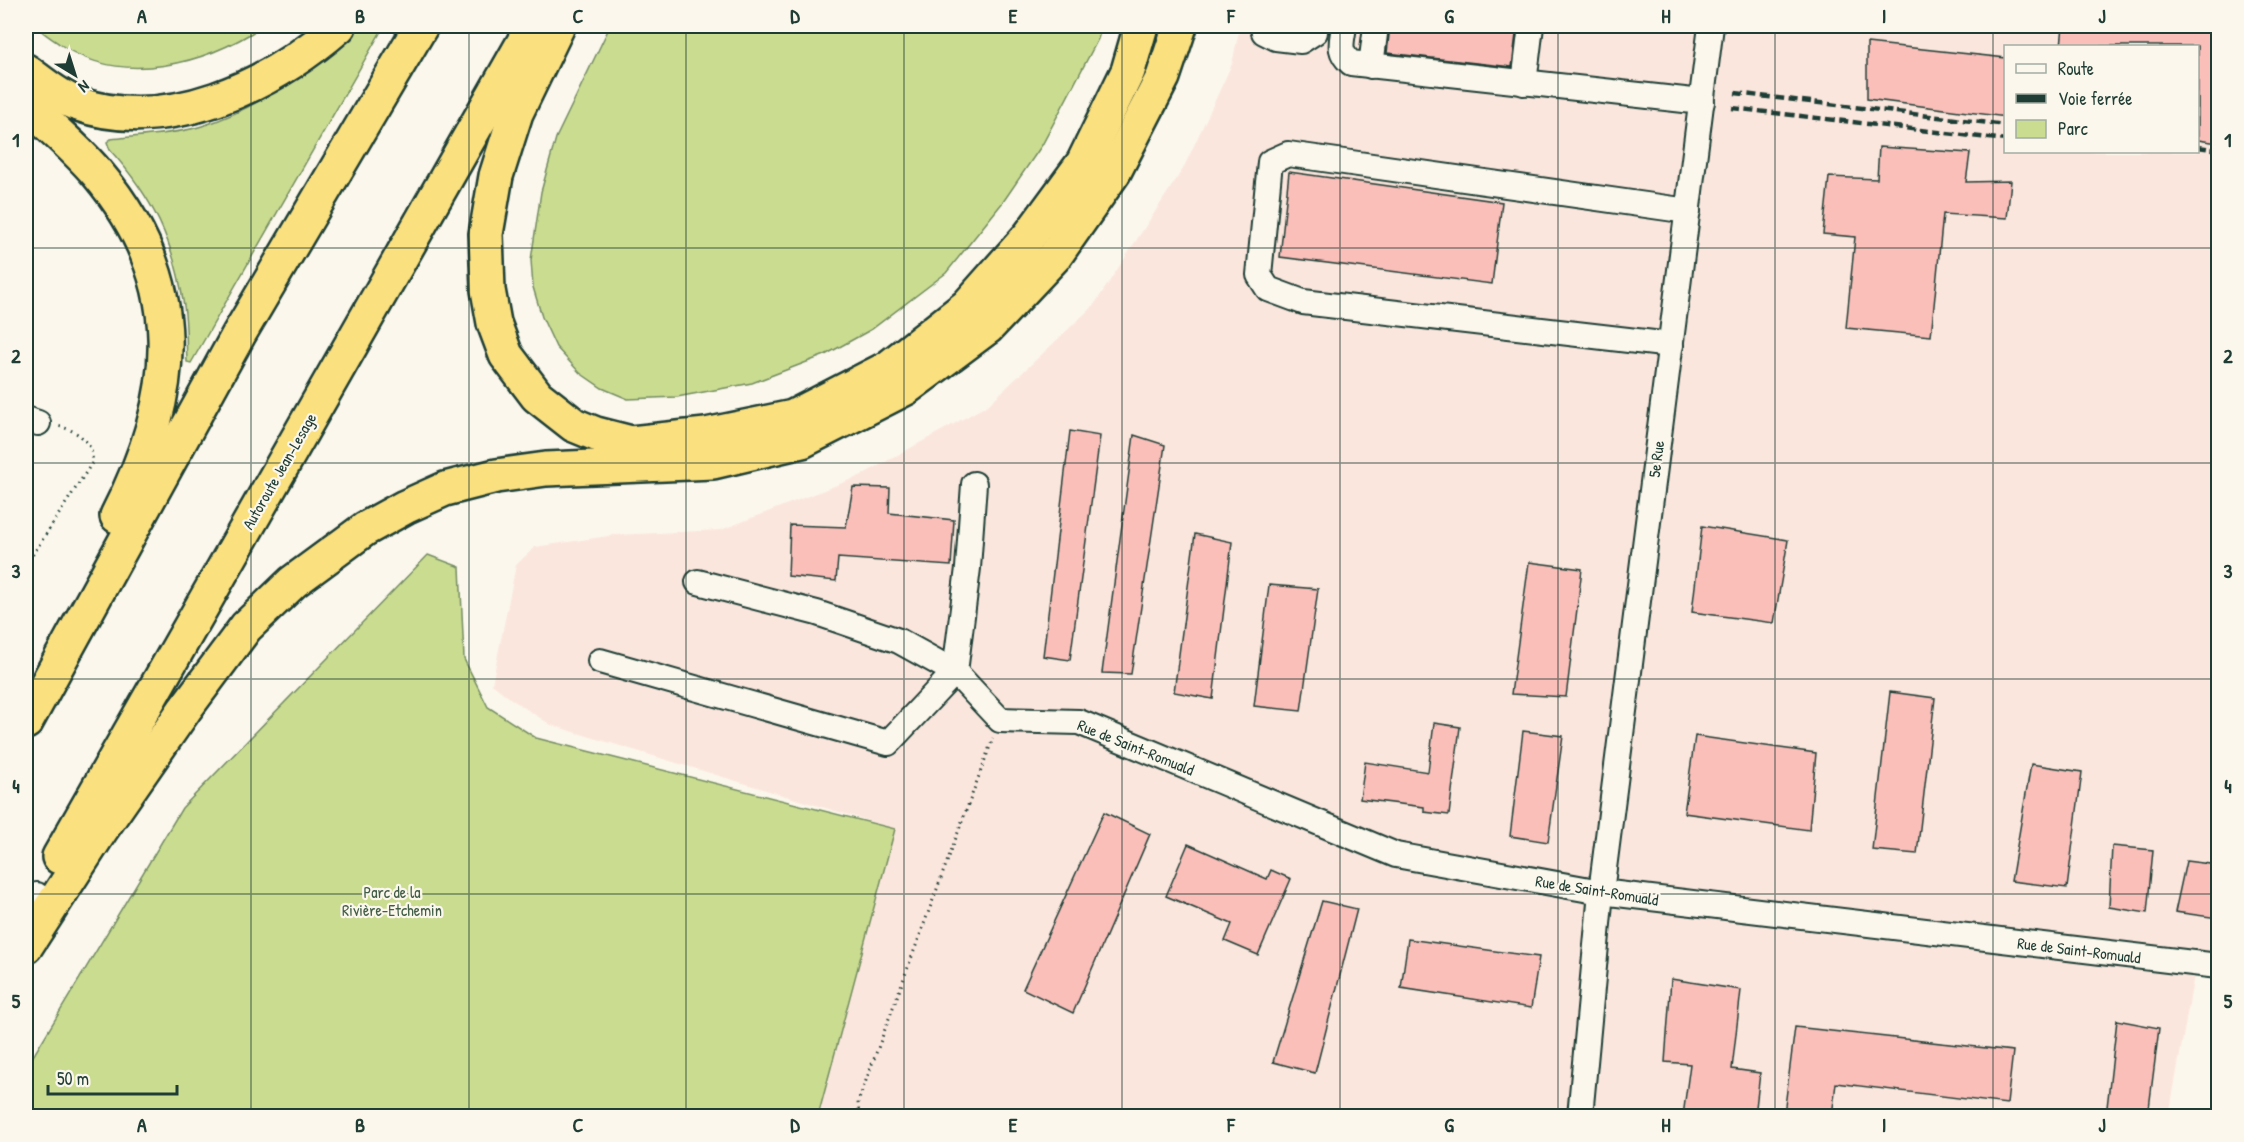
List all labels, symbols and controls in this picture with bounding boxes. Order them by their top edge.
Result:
text: A [137,2,147,29]
text: B [355,2,365,29]
text: C [573,2,584,29]
text: D [790,2,800,29]
text: E [1009,2,1018,29]
text: F [1226,2,1236,29]
text: G [1444,2,1454,29]
text: H [1661,2,1671,29]
text: I [1882,2,1886,29]
text: J [2098,2,2106,29]
north arrow [45,45,105,105]
legend [2004,45,2199,153]
text: Route [2058,56,2094,81]
text: N [74,76,94,98]
text: Voie ferrée [2058,86,2133,111]
text: Parc [2058,116,2088,141]
text: 1 [12,126,20,153]
text: 1 [2224,126,2232,153]
text: 2 [11,342,21,369]
text: 2 [2223,342,2233,369]
street label: Autoroute Jean-Lesage [237,408,322,533]
street label: 5e Rue [1643,439,1669,479]
text: 3 [12,557,21,584]
text: 3 [2224,557,2233,584]
street label: Rue de Saint-Romuald [1074,714,1198,780]
text: 4 [12,772,20,799]
text: 4 [2224,772,2232,799]
street label: Rue de Saint-Romuald [1534,869,1660,911]
park label: Parc de la Rivière-Etchemin [342,881,442,921]
street label: Rue de Saint-Romuald [2016,932,2142,968]
text: 5 [12,987,21,1014]
text: 5 [2224,987,2233,1014]
scale bar [48,1058,177,1096]
text: 50 m [57,1066,89,1091]
text: A [137,1111,147,1138]
text: B [355,1111,365,1138]
text: C [573,1111,584,1138]
text: D [790,1111,800,1138]
text: E [1009,1111,1018,1138]
text: F [1226,1111,1236,1138]
text: G [1444,1111,1454,1138]
text: H [1661,1111,1671,1138]
text: I [1882,1111,1886,1138]
text: J [2098,1111,2106,1138]

